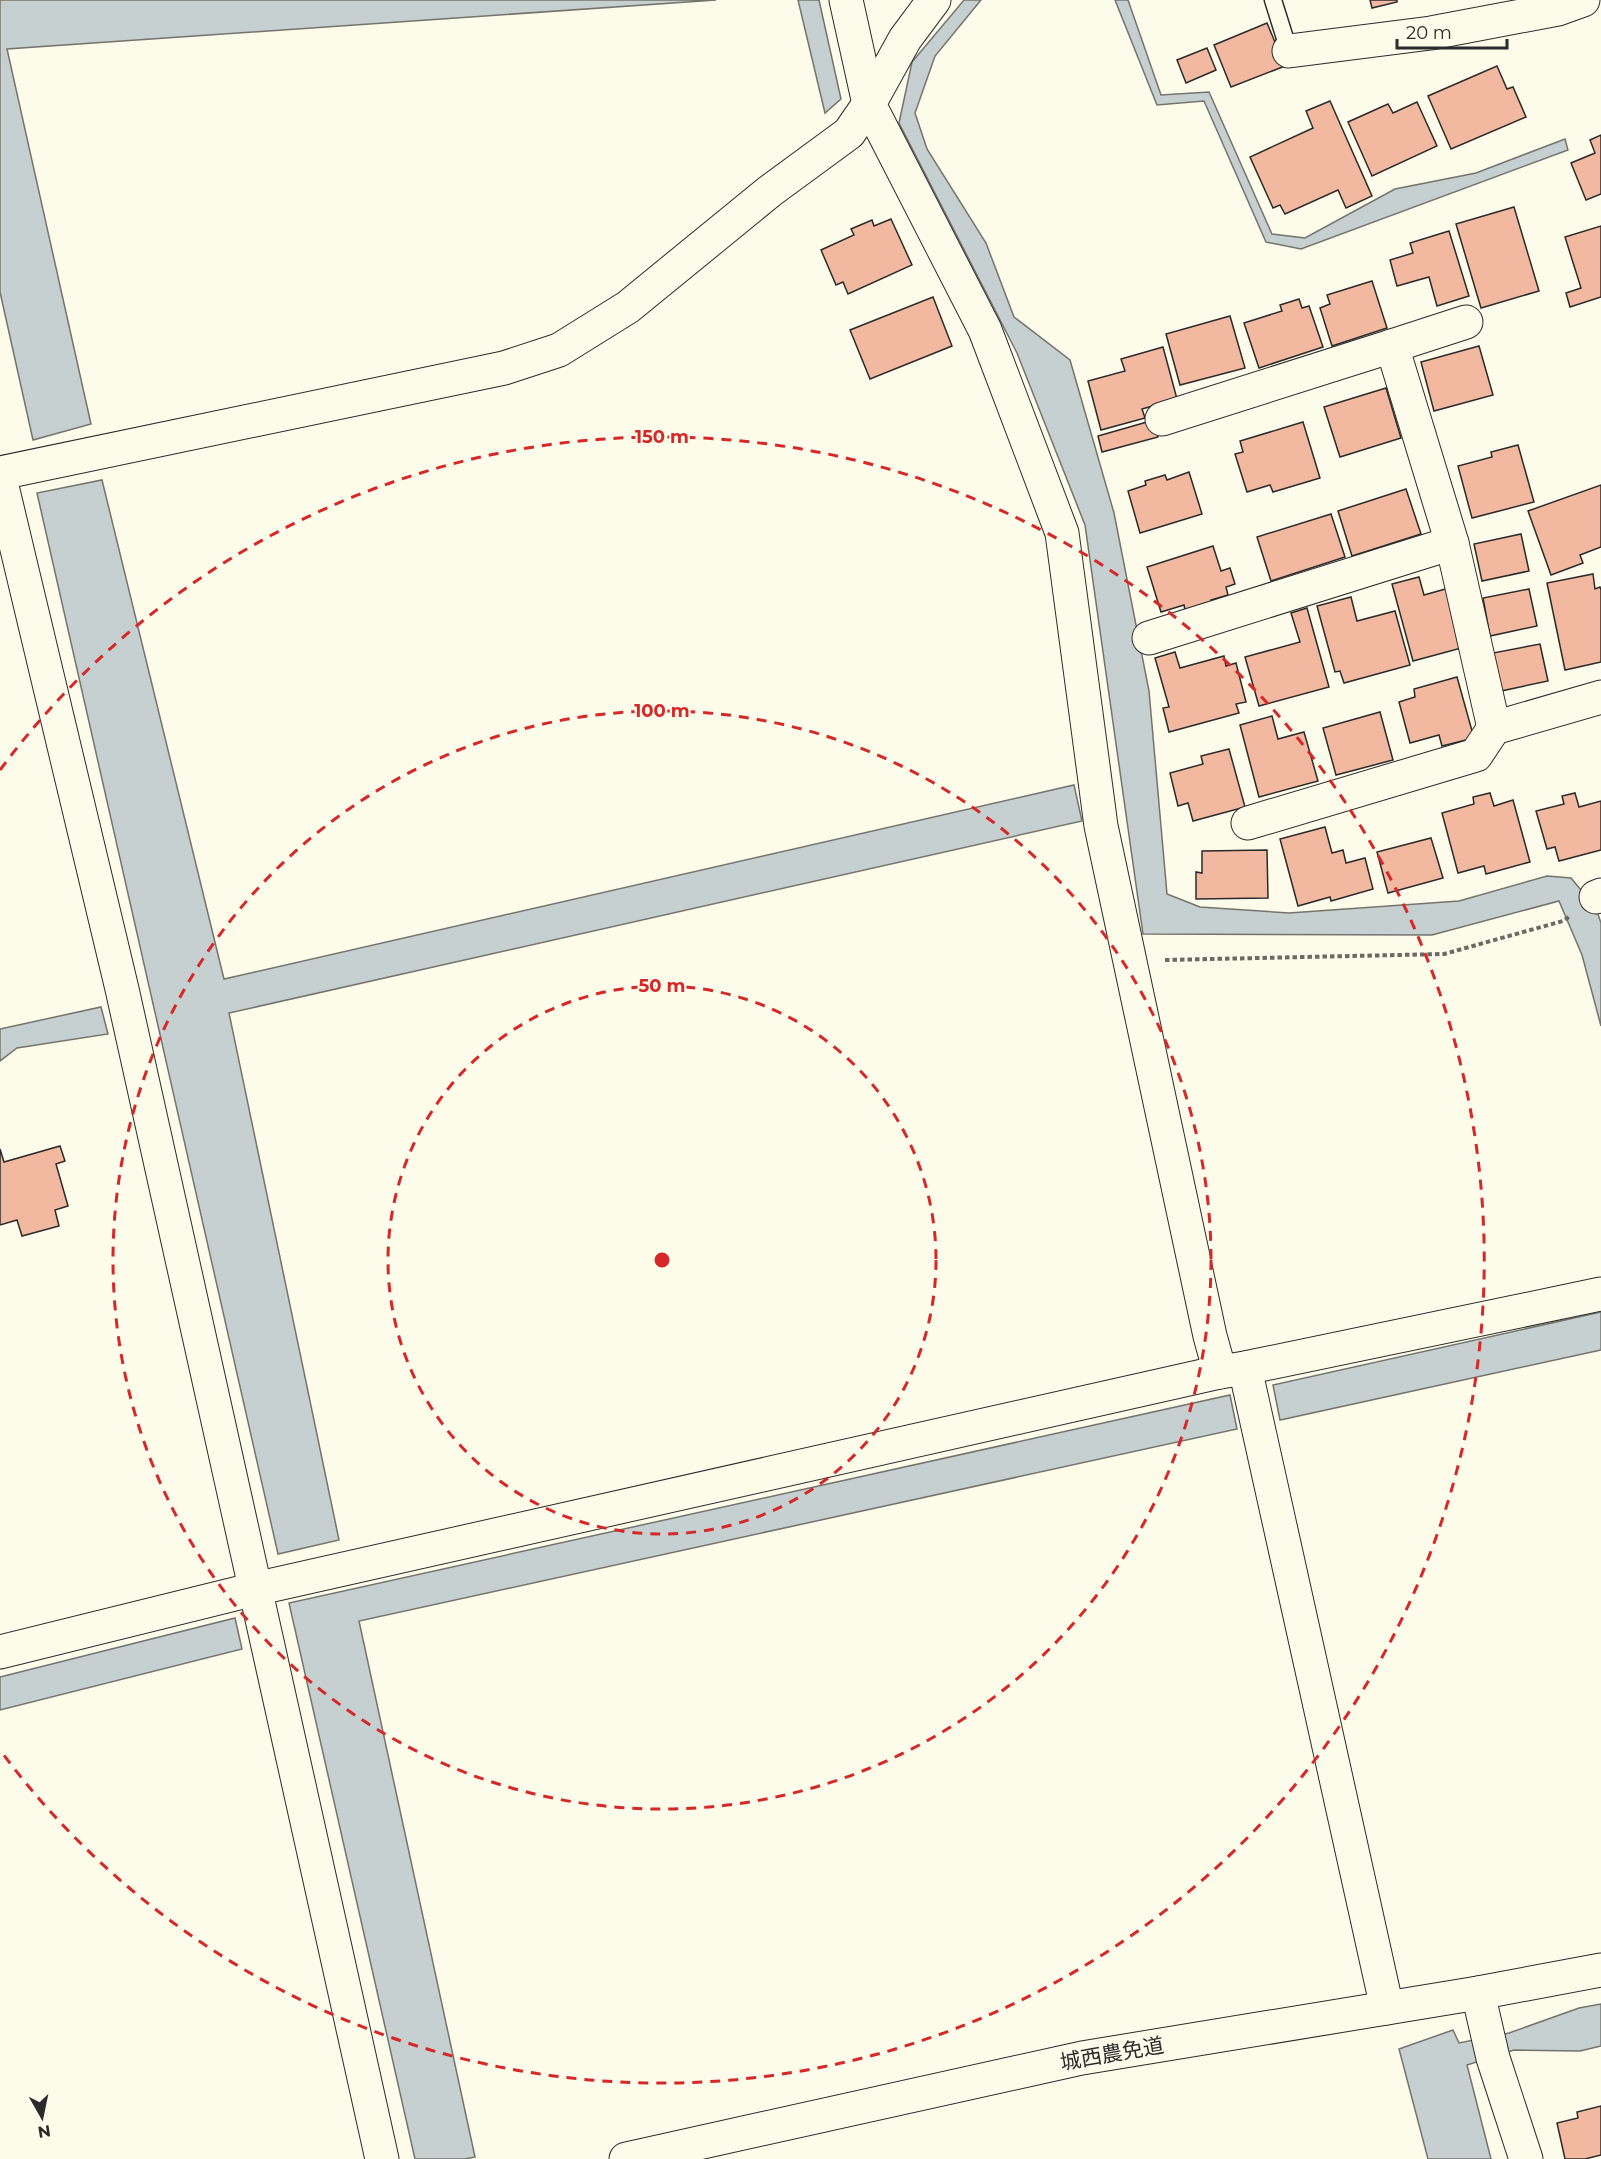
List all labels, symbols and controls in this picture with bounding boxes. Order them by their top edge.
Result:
scale bar [1397,12,1506,50]
text: 20 m [1406,22,1452,44]
text: 150 m [635,426,689,448]
text: 100 m [634,700,690,722]
text: 50 m [639,975,685,997]
centre of rings [652,1250,672,1270]
street label: 城西農免道 [1058,2032,1166,2075]
north arrow [12,2087,72,2147]
text: N [36,2121,52,2142]

